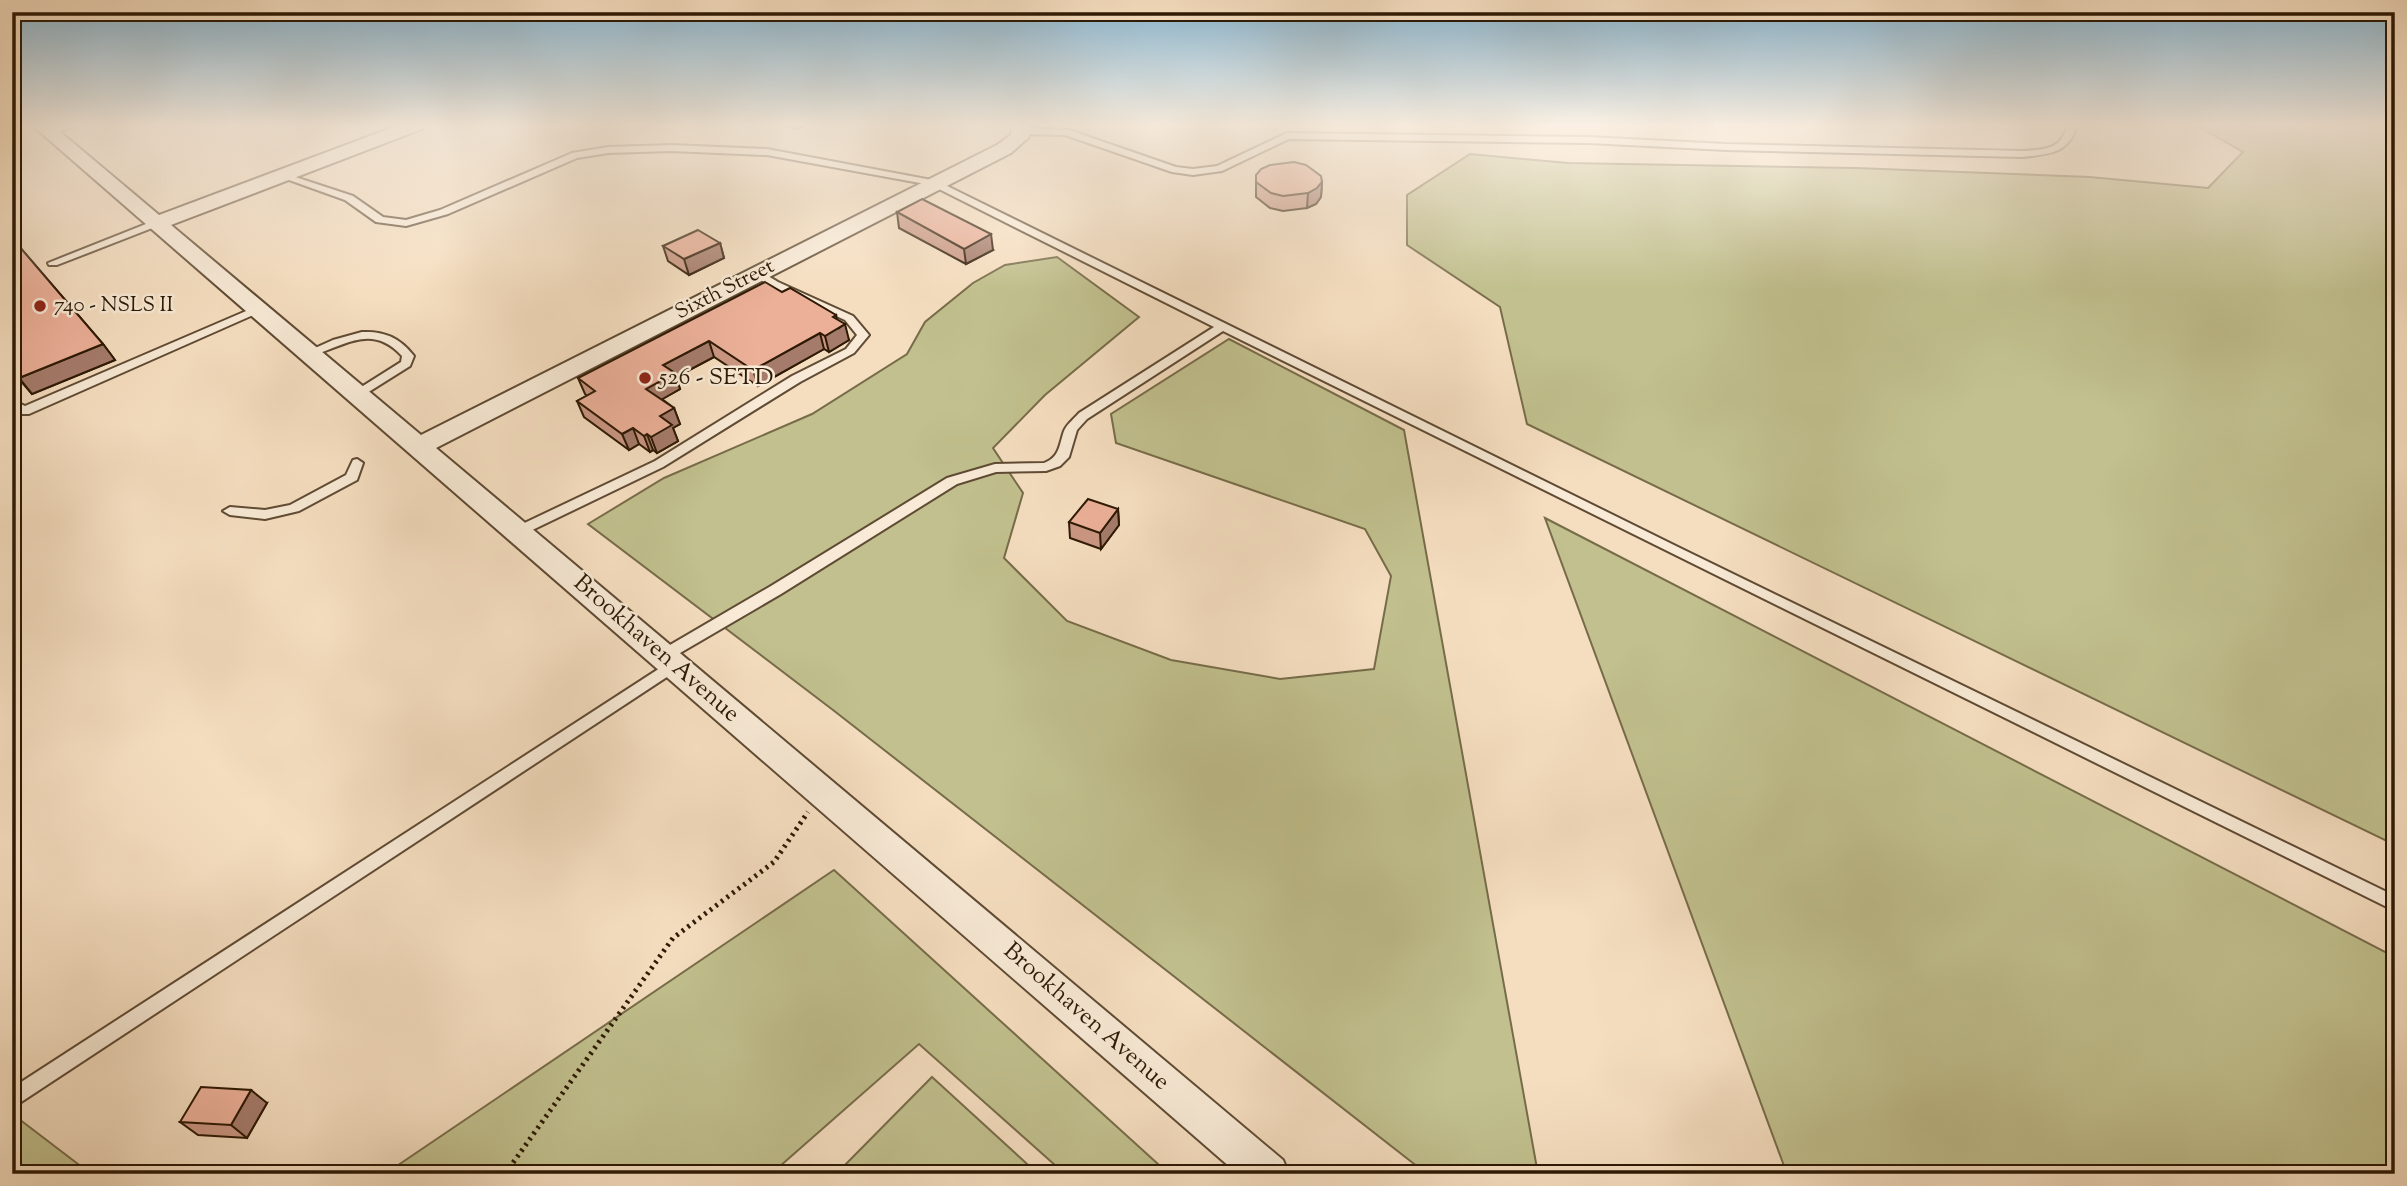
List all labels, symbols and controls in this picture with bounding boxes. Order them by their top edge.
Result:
street label: Sixth Street [670,252,780,328]
place label: 740 - NSLS II [54,291,173,321]
marker: 740 - NSLS II [32,298,48,314]
place label: 526 - SETD [657,361,773,395]
marker: 526 - SETD [637,370,653,386]
street label: Brookhaven Avenue [565,567,747,731]
street label: Brookhaven Avenue [995,935,1177,1099]

